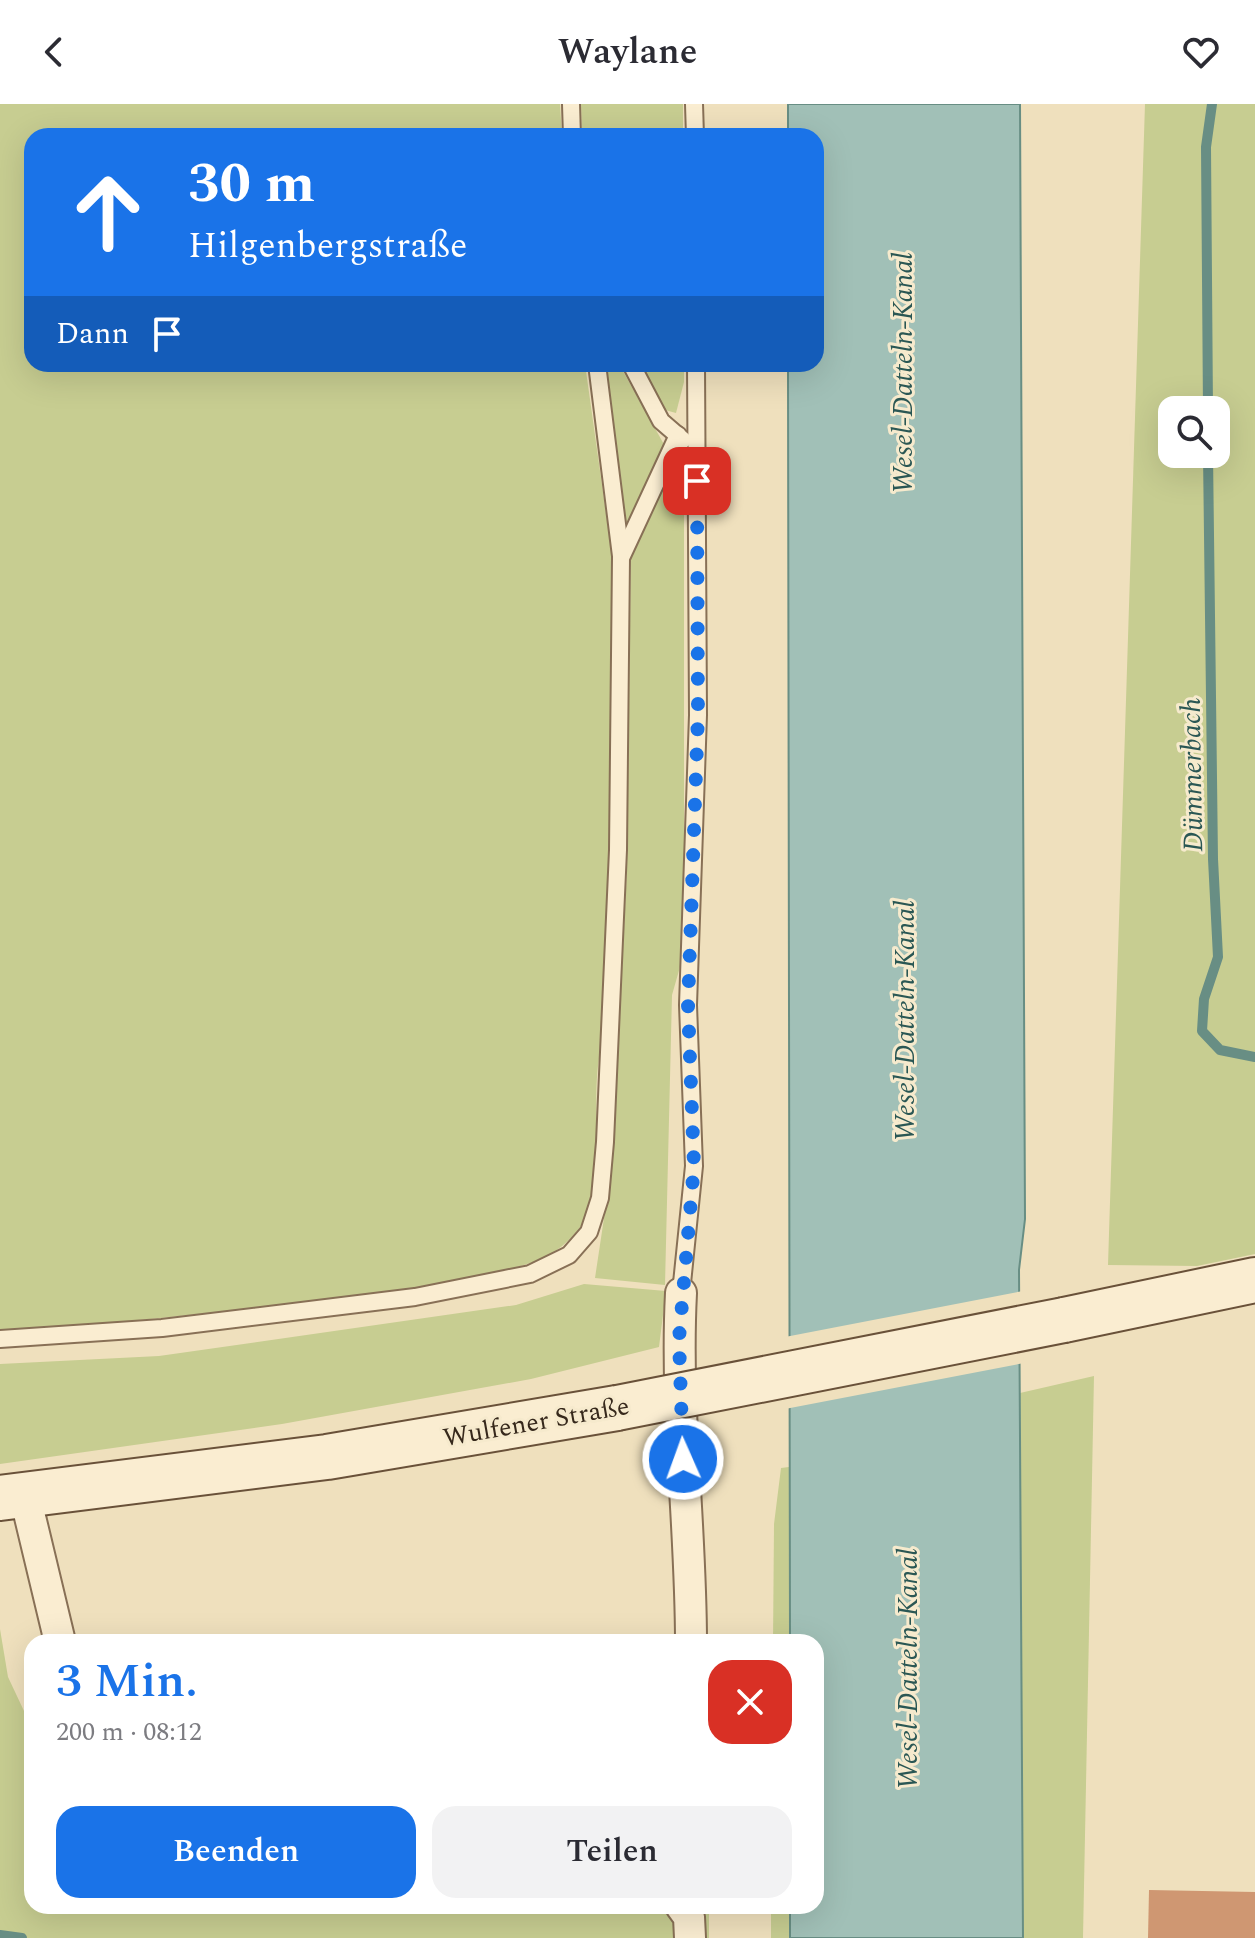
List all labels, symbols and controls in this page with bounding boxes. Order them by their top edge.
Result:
text: Waylane [558,25,697,80]
icon: back [32,30,76,74]
icon: heart [1179,30,1223,74]
text: 30 m [188,142,315,227]
icon: ahead [56,160,160,264]
text: Hilgenbergstraße [188,219,467,274]
water label: Wesel-Datteln-Kanal [882,252,925,494]
text: Dann [56,311,129,357]
icon: arrive [145,312,189,356]
map controls [1158,396,1230,468]
button: search [1158,396,1230,468]
pin [663,447,731,515]
icon: arrive [675,459,719,503]
water label: Dümmerbach [1170,698,1215,852]
water label: Wesel-Datteln-Kanal [884,900,927,1142]
street label: Wulfener Straße [440,1386,633,1458]
position arrow [641,1417,725,1501]
water label: Wesel-Datteln-Kanal [887,1548,930,1790]
text: 3 Min. [56,1645,198,1718]
button: close [708,1660,792,1744]
text: 200 m · 08:12 [56,1712,202,1752]
button: Beenden [56,1806,416,1898]
button: Teilen [432,1806,792,1898]

